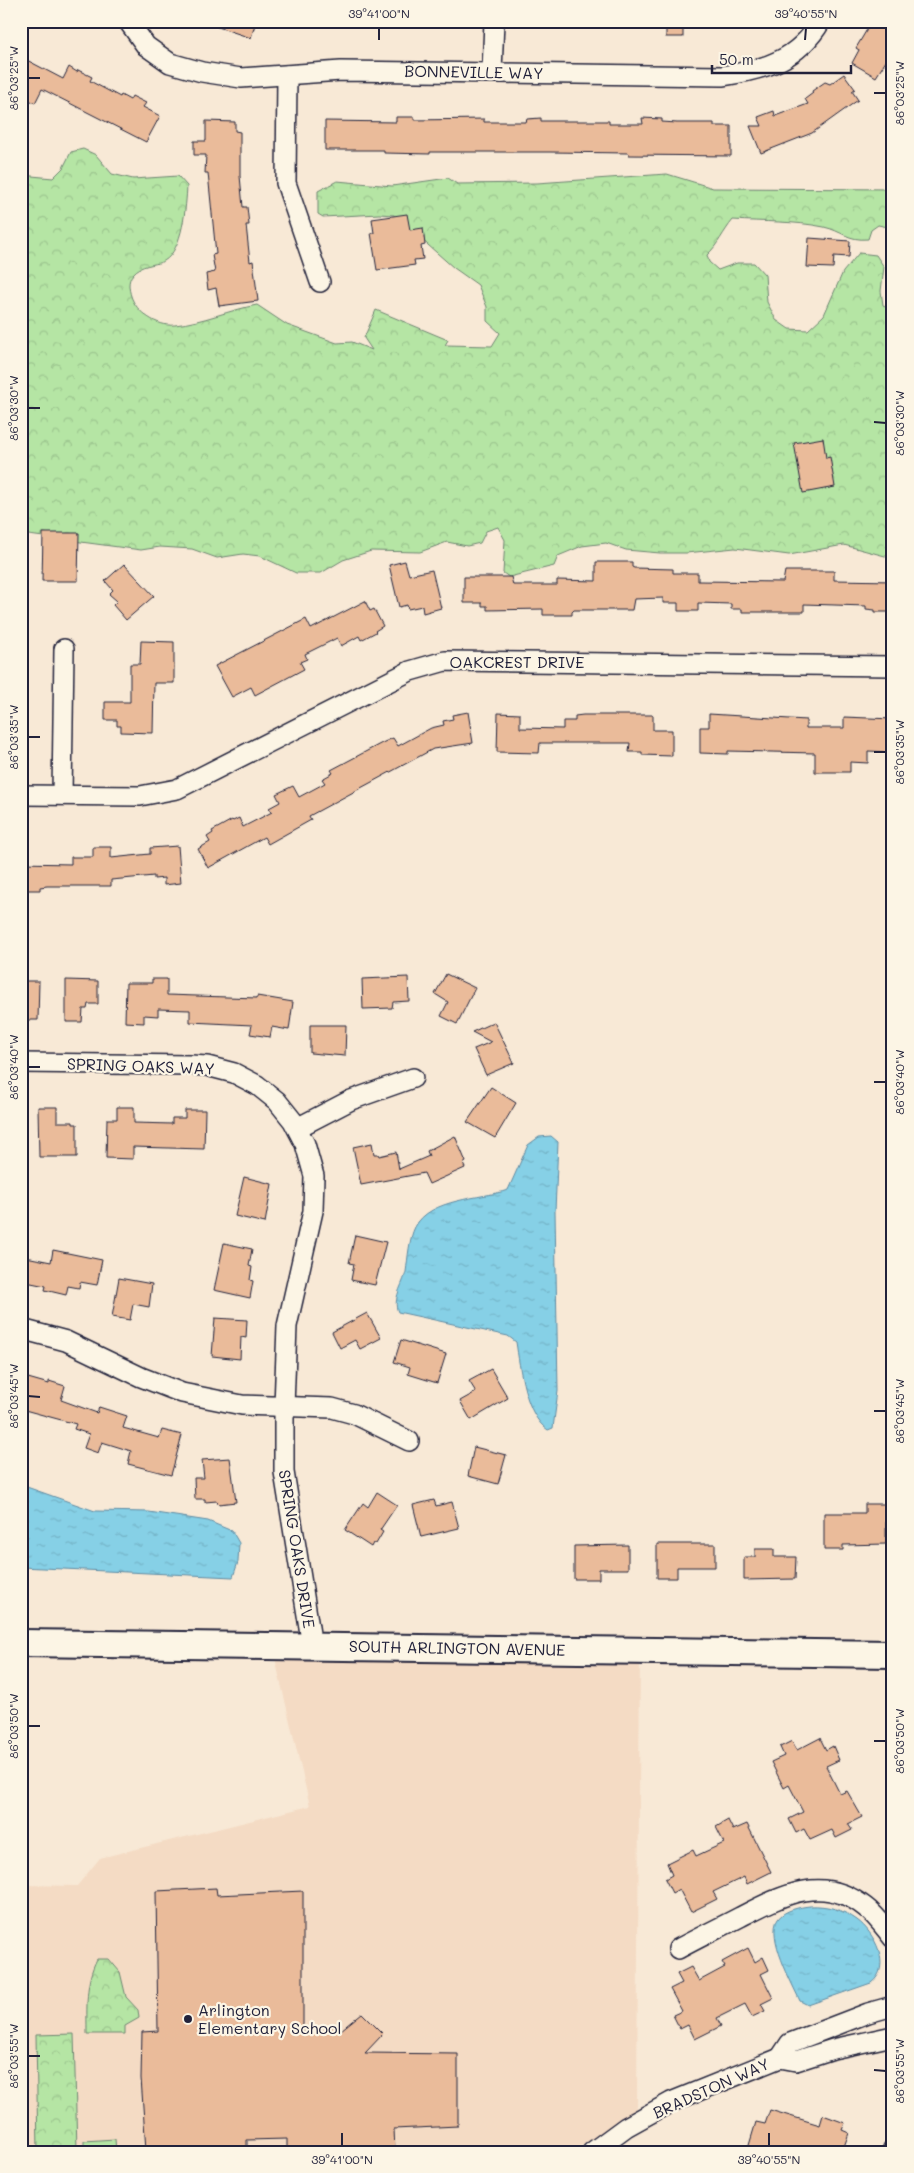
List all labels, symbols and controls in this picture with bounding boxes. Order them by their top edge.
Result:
text: 39°41'00"N [348,5,410,21]
text: 39°40'55"N [775,5,837,21]
scale bar [712,42,850,74]
text: 86°03'25"W [5,46,21,110]
text: 50 m [719,49,754,69]
street label: BONNEVILLE WAY [404,60,544,83]
text: 86°03'25"W [891,61,907,125]
text: 86°03'30"W [5,375,21,441]
text: 86°03'30"W [891,390,907,456]
street label: OAKCREST DRIVE [449,651,585,672]
text: 86°03'35"W [5,704,21,770]
text: 86°03'35"W [891,719,907,785]
text: 86°03'40"W [5,1034,21,1100]
text: 86°03'40"W [891,1049,907,1115]
street label: SPRING OAKS WAY [67,1052,215,1079]
text: 86°03'45"W [5,1363,21,1429]
text: 86°03'45"W [891,1378,907,1444]
street label: SPRING OAKS DRIVE [275,1468,320,1630]
street label: SOUTH ARLINGTON AVENUE [349,1635,565,1660]
text: 86°03'50"W [5,1693,21,1759]
text: 86°03'50"W [891,1708,907,1774]
place label: Arlington Elementary School [198,1999,342,2038]
marker: Arlington Elementary School [182,2013,194,2025]
text: 86°03'55"W [5,2024,21,2088]
text: 86°03'55"W [891,2039,907,2103]
street label: BRADSTON WAY [649,2052,772,2123]
text: 39°41'00"N [311,2151,373,2167]
text: 39°40'55"N [738,2151,800,2167]

